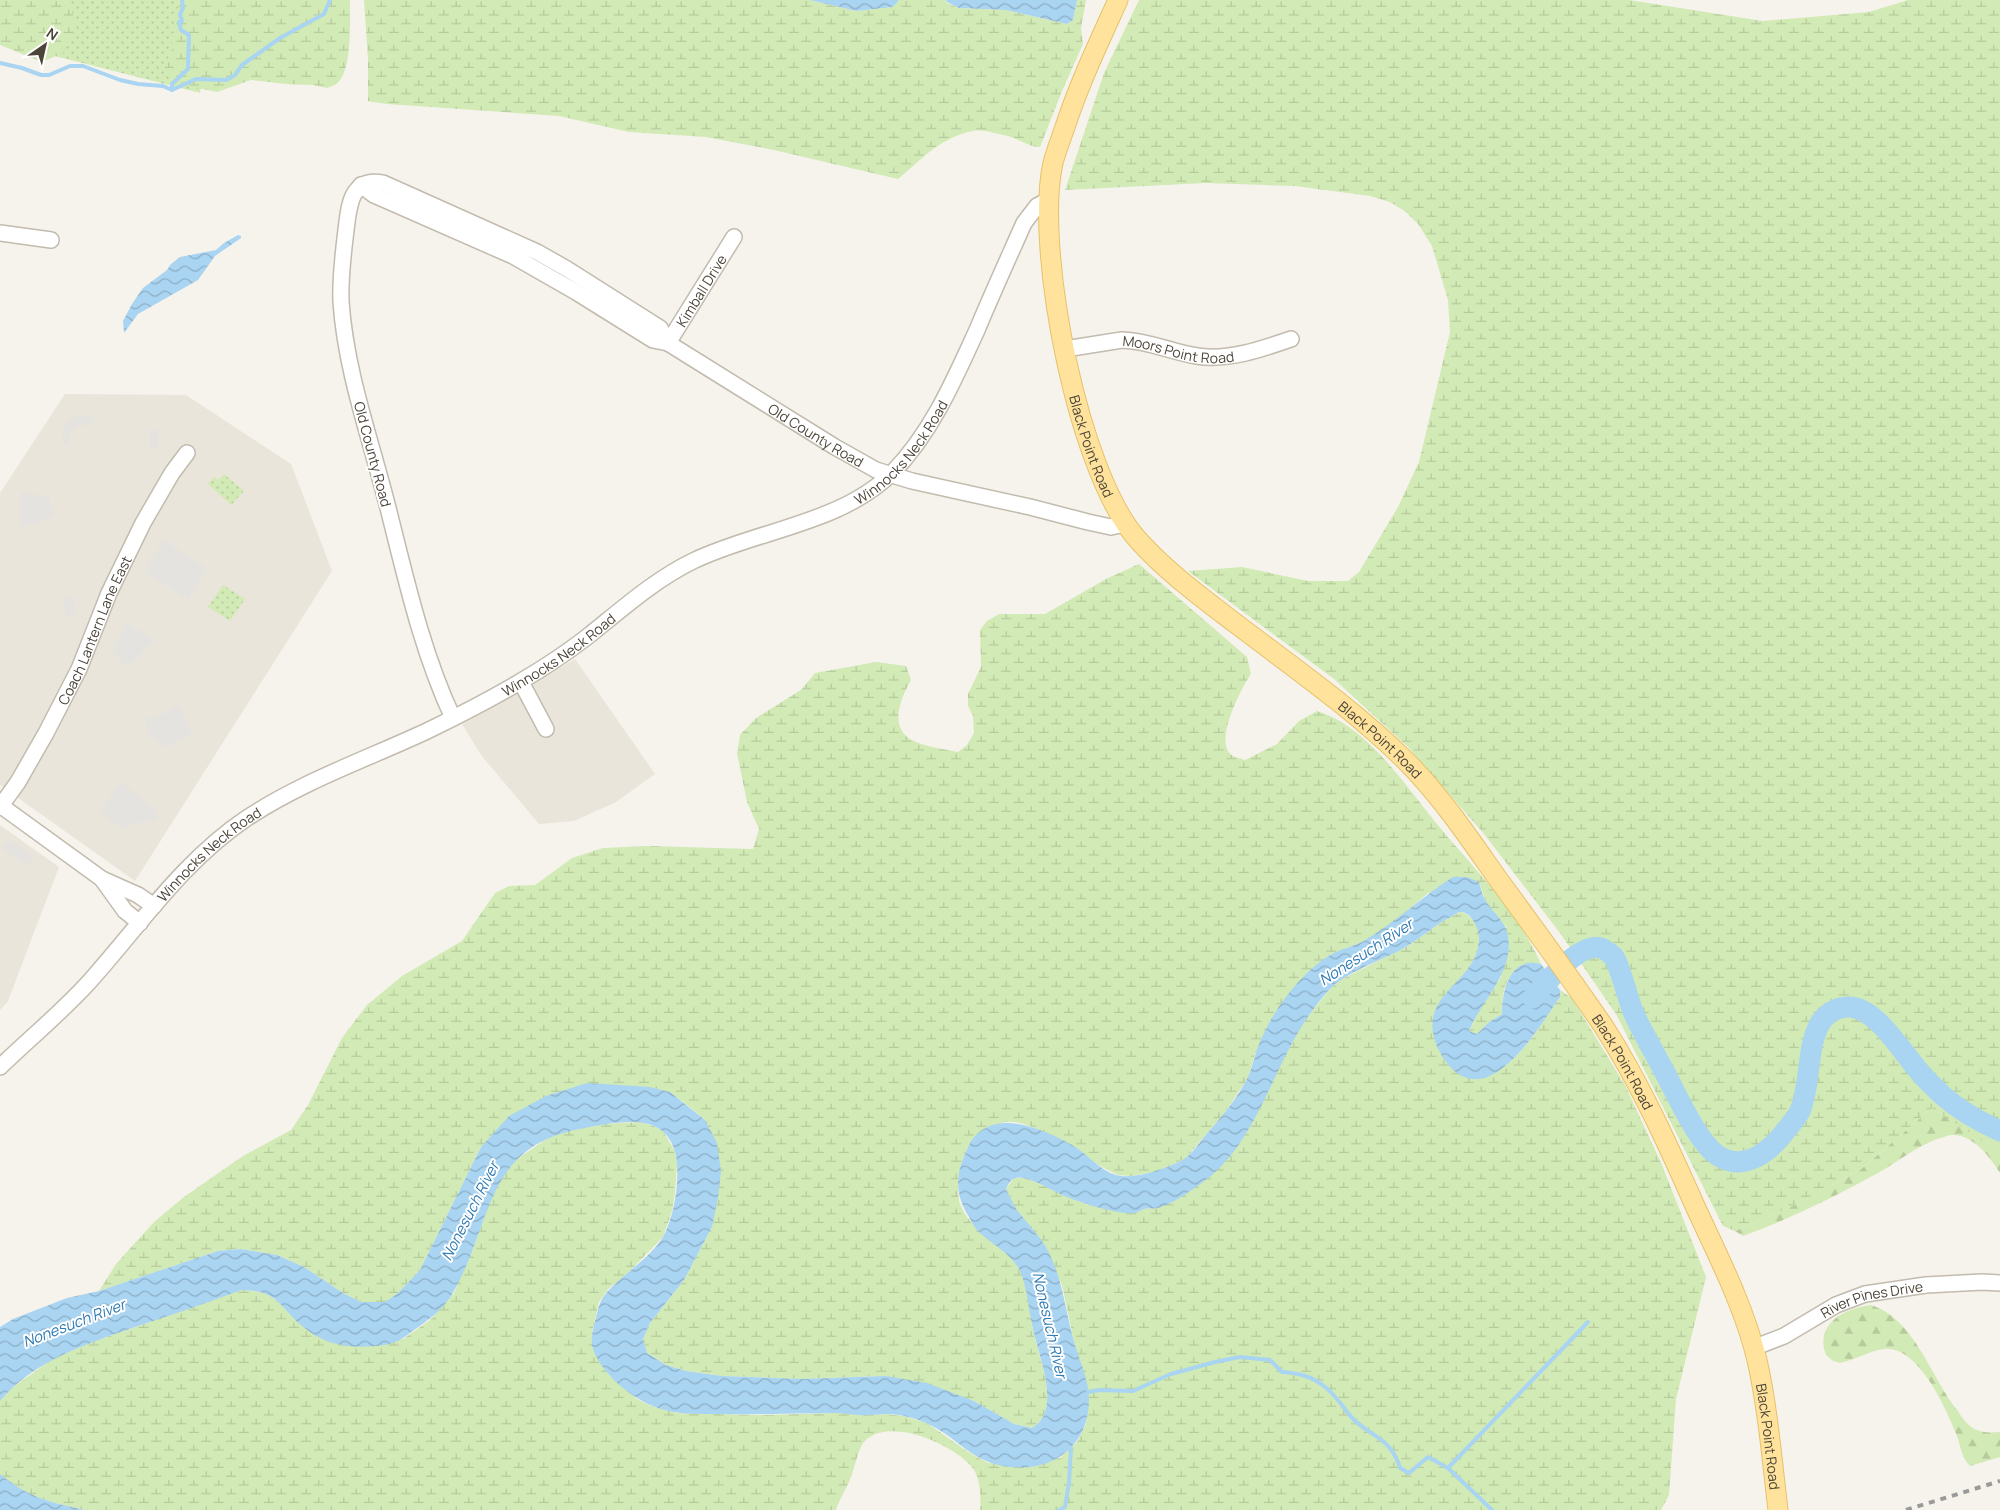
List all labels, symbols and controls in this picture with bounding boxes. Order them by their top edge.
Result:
north arrow [20,20,70,70]
text: N [43,23,62,44]
street label: Kimball Drive [671,251,730,330]
street label: Moors Point Road [1122,330,1235,367]
street label: Black Point Road [1066,393,1119,500]
street label: Winnocks Neck Road [850,397,951,508]
street label: Old County Road [765,398,867,471]
street label: Old County Road [350,399,396,509]
street label: Coach Lantern Lane East [53,552,135,708]
street label: Winnocks Neck Road [498,609,619,700]
street label: Black Point Road [1335,696,1427,782]
street label: Winnocks Neck Road [152,802,264,905]
water label: Nonesuch River [1315,912,1419,990]
street label: Black Point Road [1588,1010,1658,1113]
water label: Nonesuch River [436,1156,505,1264]
water label: Nonesuch River [1028,1270,1073,1383]
street label: River Pines Drive [1817,1276,1924,1322]
water label: Nonesuch River [20,1293,131,1352]
street label: Black Point Road [1752,1382,1785,1491]

